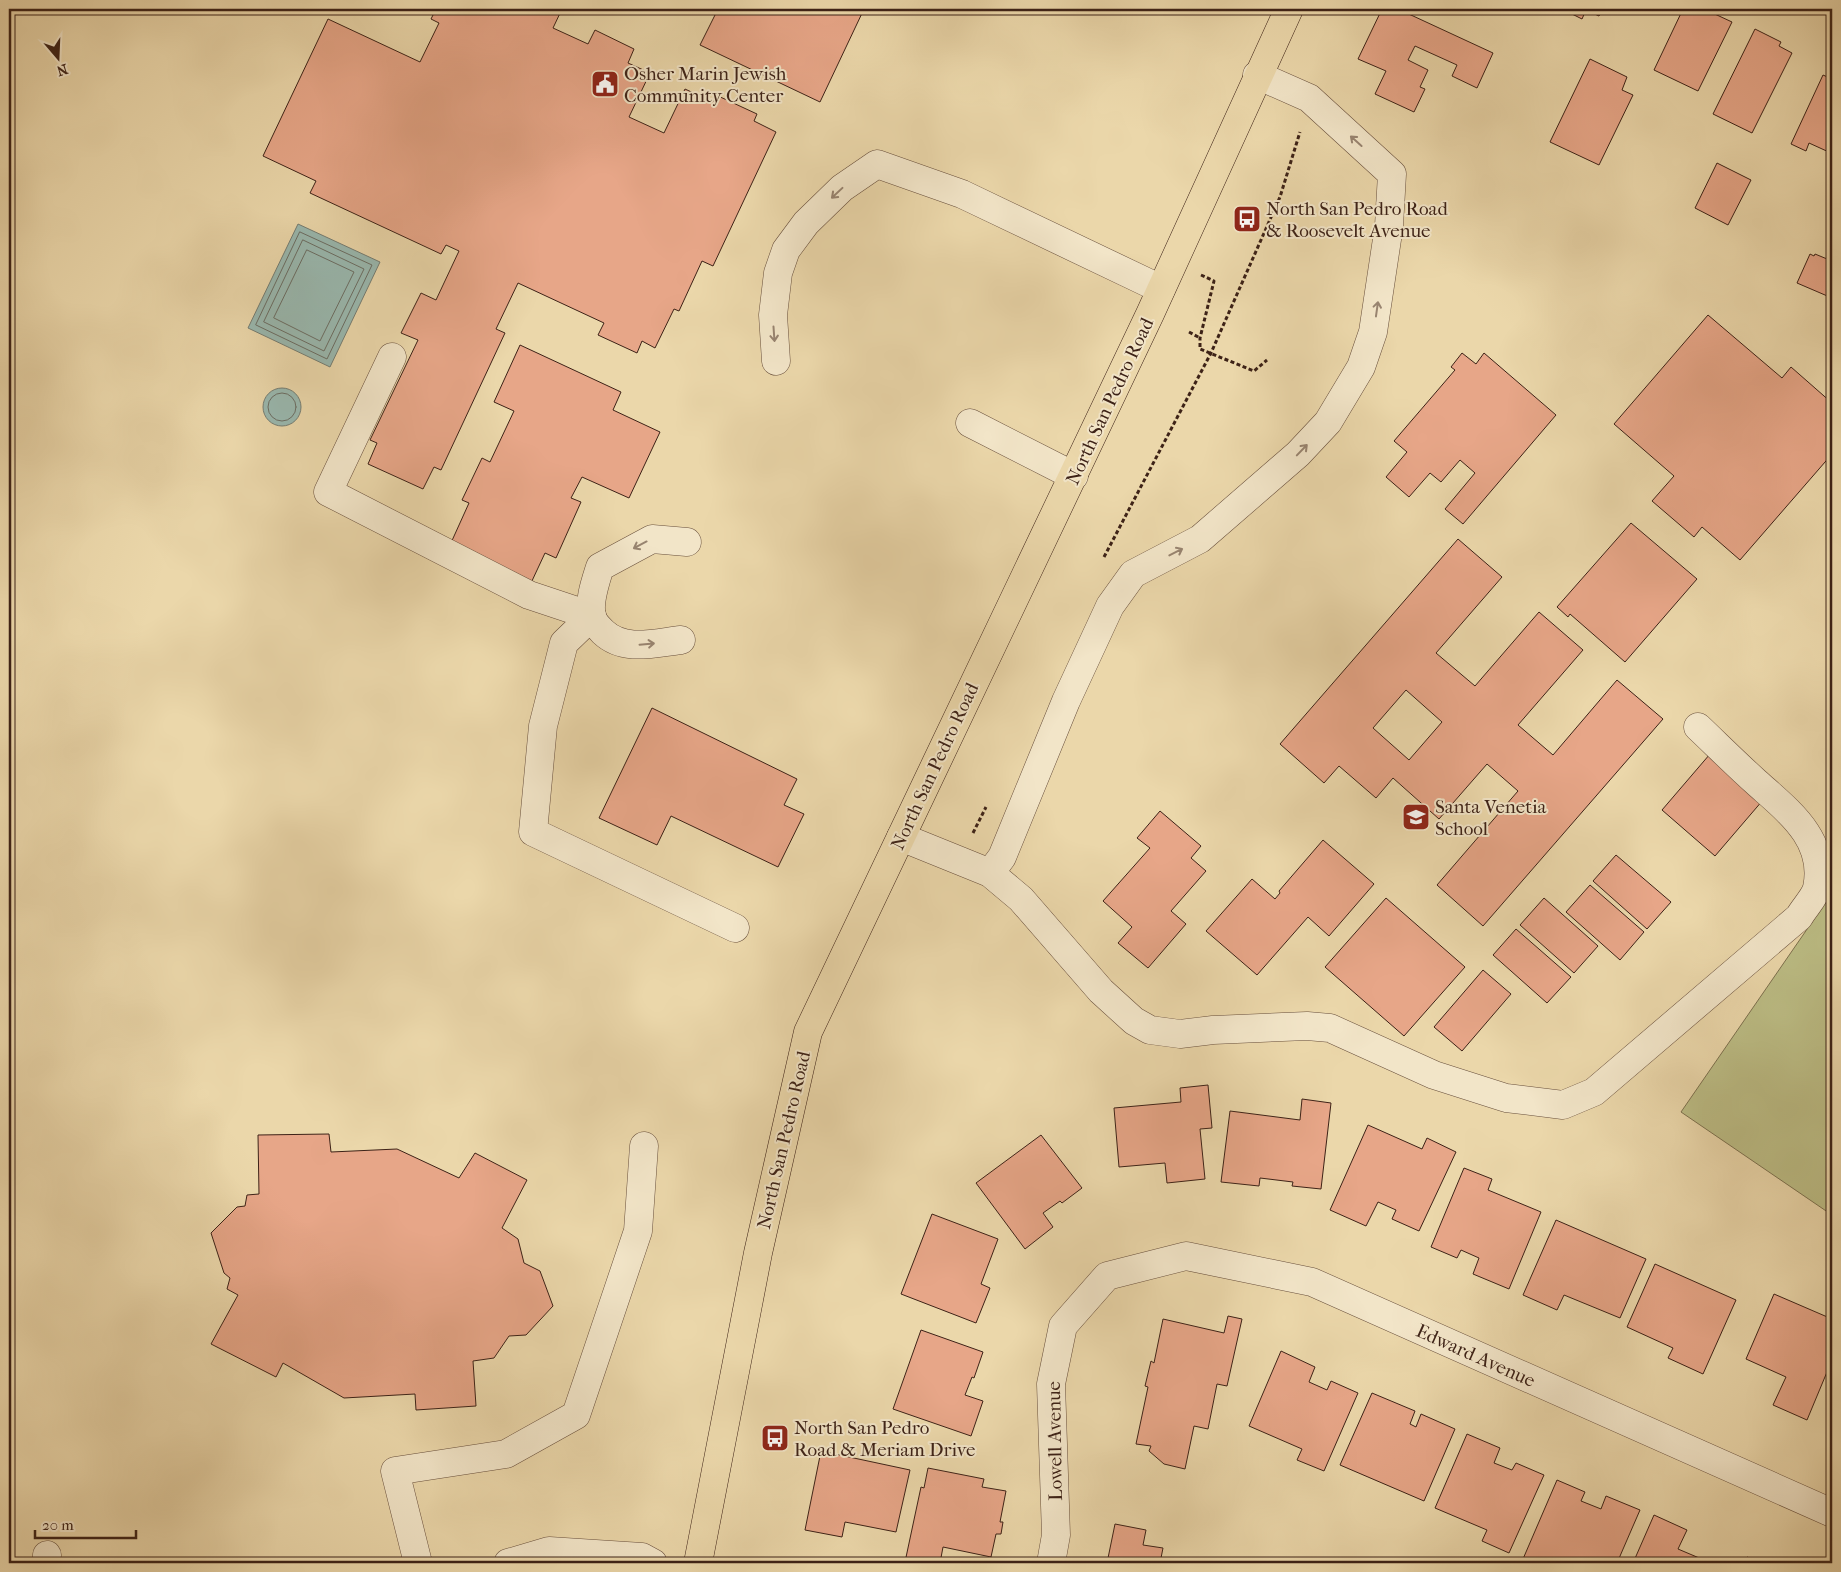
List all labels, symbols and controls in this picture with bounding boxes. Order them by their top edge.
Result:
north arrow [32,32,82,82]
text: N [54,60,70,80]
place label: Osher Marin Jewish Community Center [624,63,787,107]
public building icon: Osher Marin Jewish Community Center [590,69,620,99]
one-way arrow [1350,136,1363,147]
one-way arrow [831,187,844,199]
place label: North San Pedro Road & Roosevelt Avenue [1266,198,1448,242]
bus stop icon: North San Pedro Road & Roosevelt Avenue [1232,204,1262,234]
one-way arrow [1372,301,1382,317]
street label: North San Pedro Road [1062,314,1159,488]
one-way arrow [769,325,779,341]
one-way arrow [1296,443,1308,456]
one-way arrow [633,541,648,550]
one-way arrow [1168,547,1183,556]
one-way arrow [638,639,654,649]
street label: North San Pedro Road [887,679,984,853]
place label: Santa Venetia School [1435,796,1547,840]
school or university icon: Santa Venetia School [1401,802,1431,832]
street label: North San Pedro Road [753,1049,815,1231]
street label: Edward Avenue [1413,1320,1539,1392]
street label: Lowell Avenue [1043,1381,1067,1501]
place label: North San Pedro Road & Meriam Drive [794,1417,975,1461]
bus stop icon: North San Pedro Road & Meriam Drive [760,1423,790,1453]
scale bar [35,1507,136,1539]
text: 20 m [42,1516,74,1534]

